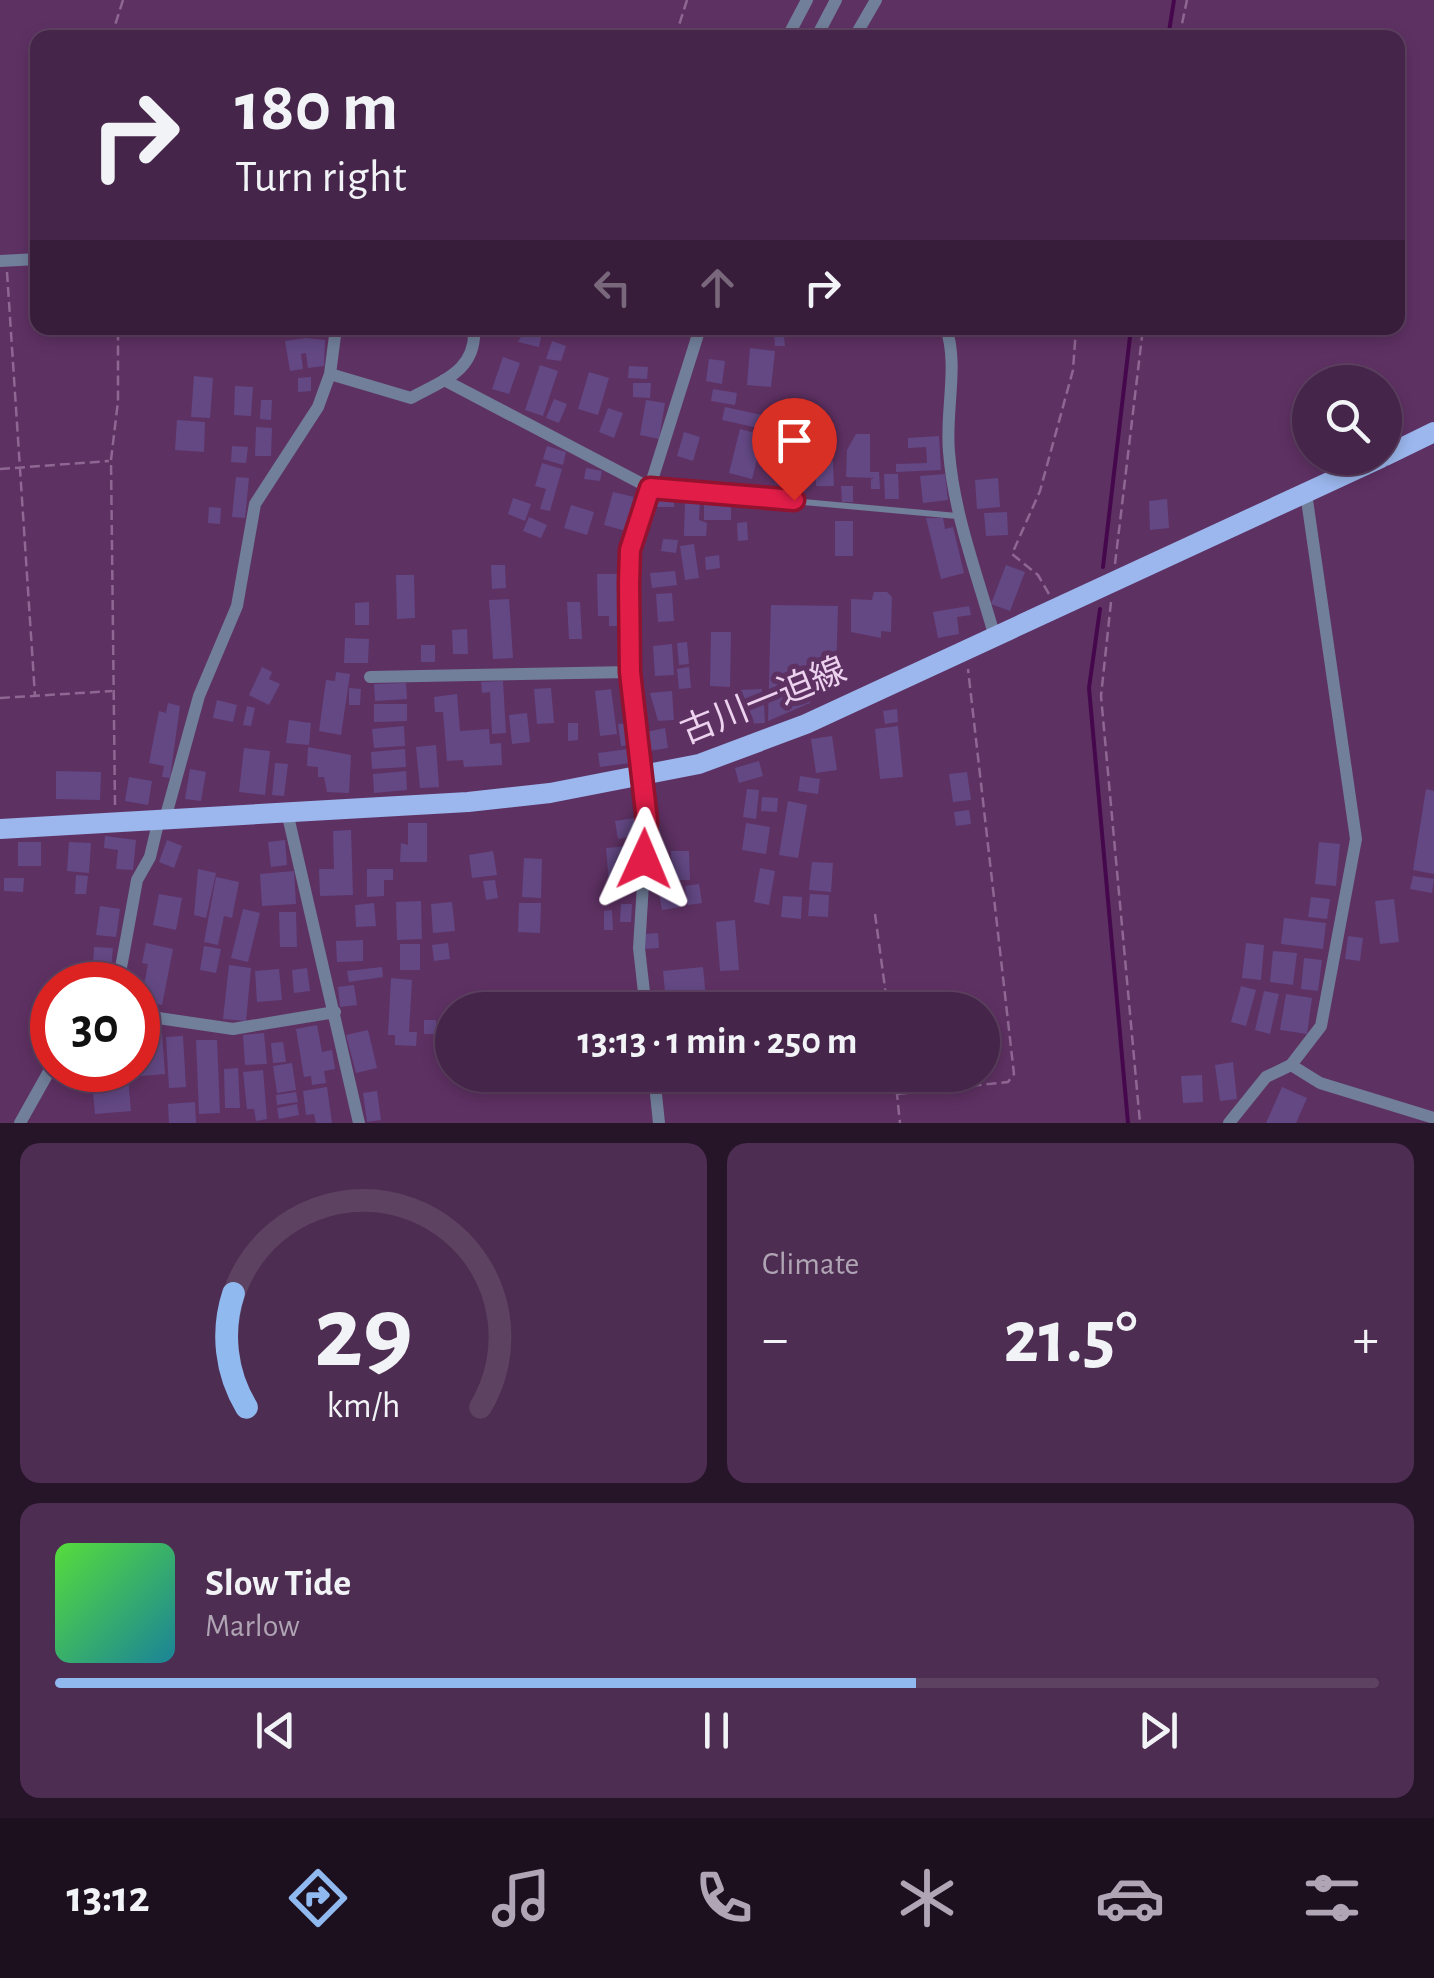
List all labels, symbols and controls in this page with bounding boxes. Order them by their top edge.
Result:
icon: right [70,70,200,200]
text: 180 m [235,73,398,143]
text: Turn right [235,155,407,200]
icon: left [585,260,640,315]
icon: ahead [690,260,745,315]
icon: right [795,260,850,315]
map controls [1292,365,1402,475]
button: search [1292,365,1402,475]
pin [752,398,837,501]
icon: arrive [767,413,822,468]
street label: 古川一迫線 [675,651,851,750]
position arrow [592,807,696,911]
speed limit sign: 30 [30,962,160,1092]
text: 13:13 · 1 min · 250 m [578,1023,857,1061]
text: Climate [762,1248,859,1280]
text: 29 [314,1282,413,1386]
text: 21.5° [1004,1301,1137,1376]
text: − [762,1312,788,1367]
text: + [1353,1312,1379,1367]
text: km/h [327,1388,400,1424]
text: Slow Tide [205,1565,351,1603]
text: Marlow [205,1610,300,1642]
icon: previous [248,1703,303,1758]
icon: pause [689,1703,744,1758]
icon: next [1131,1703,1186,1758]
icon: directions [283,1863,353,1933]
icon: music [486,1863,556,1933]
icon: phone [689,1863,759,1933]
icon: climate [892,1863,962,1933]
icon: car [1095,1863,1165,1933]
icon: filters [1297,1863,1367,1933]
text: 13:12 [66,1875,150,1920]

